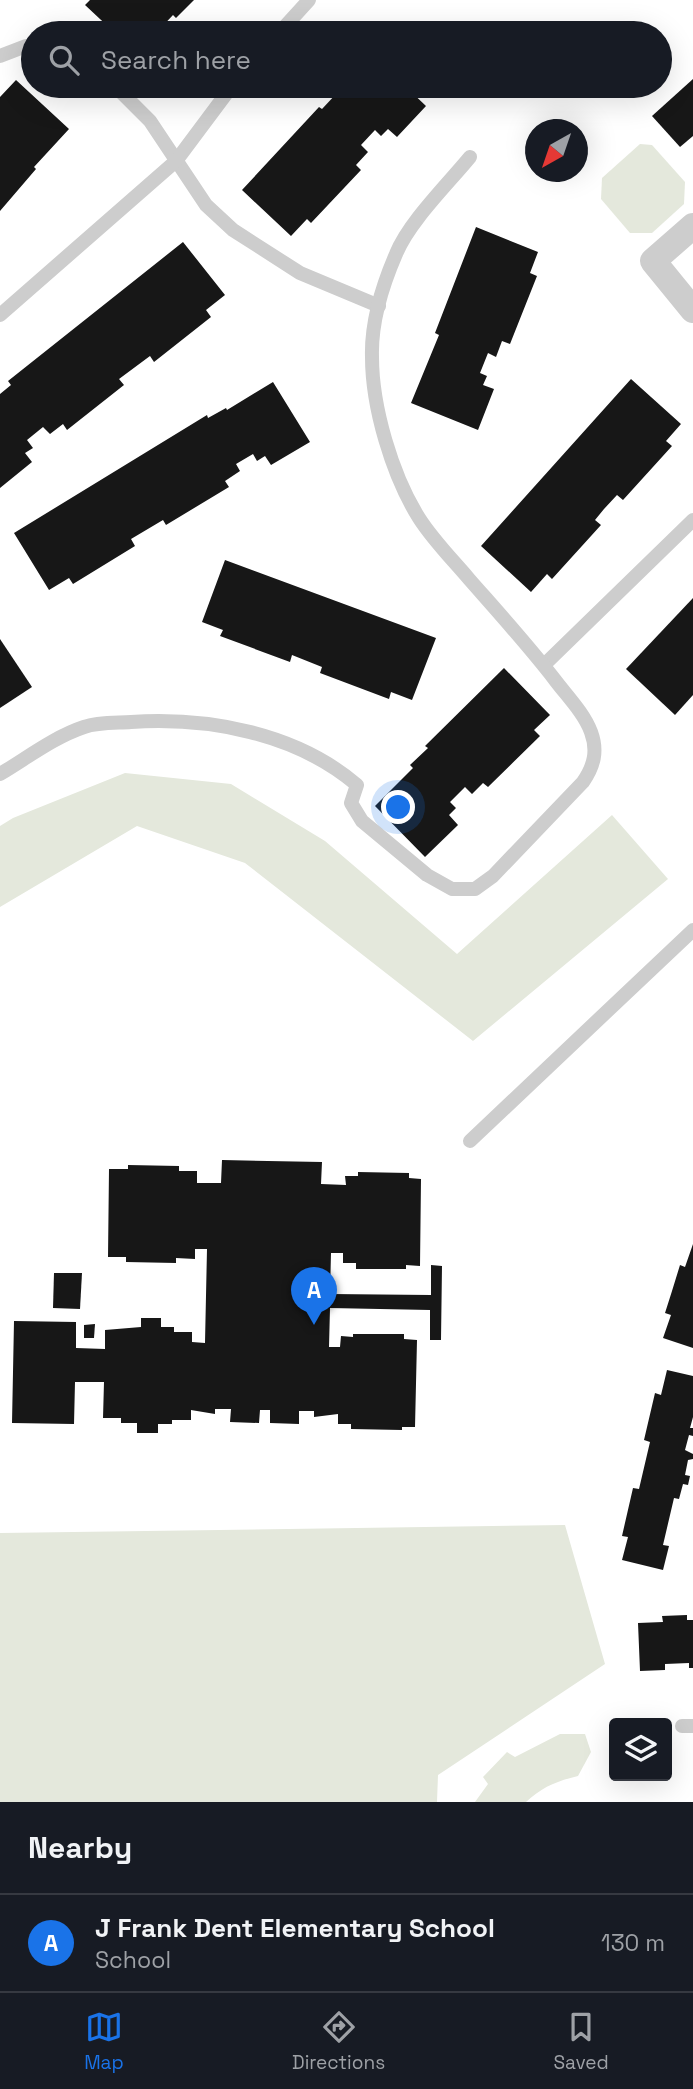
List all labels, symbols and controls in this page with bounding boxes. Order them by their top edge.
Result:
search box [21,21,672,98]
icon: search [45,41,83,79]
text: Search here [101,43,251,77]
north arrow [525,119,588,182]
your location [381,790,415,824]
pin: A [291,1267,337,1325]
map controls [609,1718,672,1781]
button: layers [609,1718,672,1781]
text: Nearby [28,1828,132,1867]
text: J Frank Dent Elementary School [95,1911,495,1945]
text: A [44,1928,58,1958]
text: 130 m [601,1928,665,1958]
text: School [95,1945,171,1975]
tab: Map [84,2008,124,2075]
tab: Directions [292,2008,385,2075]
tab: Saved [553,2008,609,2075]

